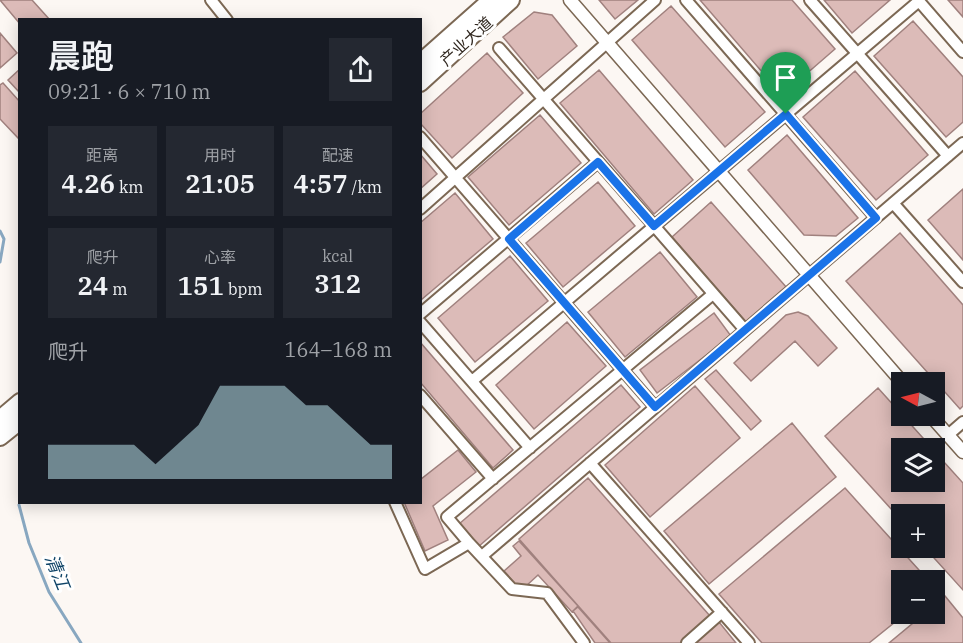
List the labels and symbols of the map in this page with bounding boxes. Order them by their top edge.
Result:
street label: 产业大道 [436,12,496,70]
pin [760,52,811,114]
north arrow [891,372,945,426]
water label: 清江 [40,551,76,595]

